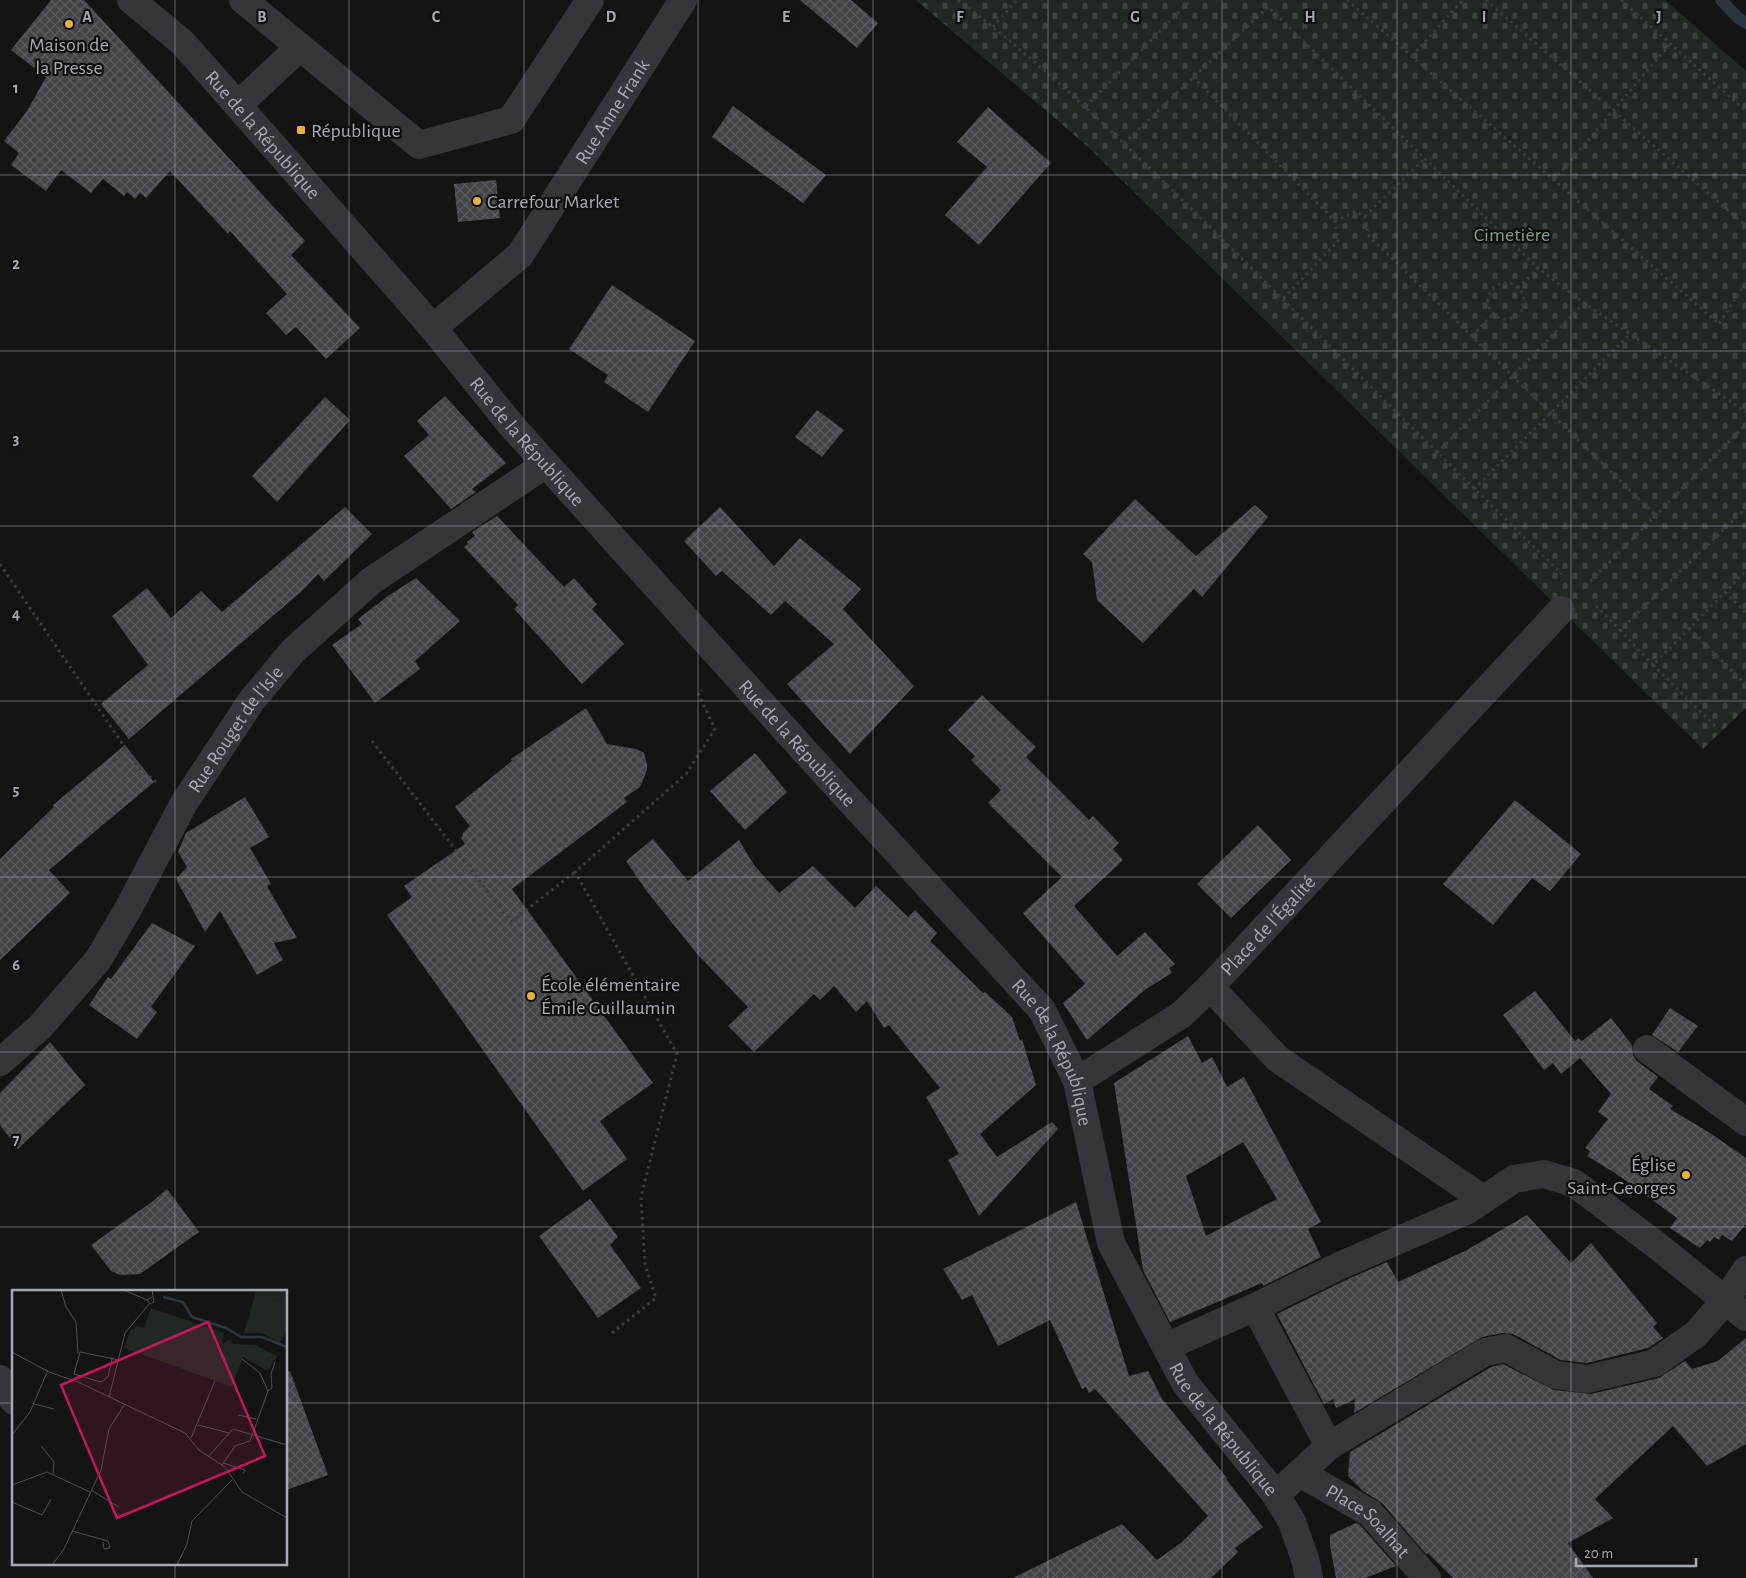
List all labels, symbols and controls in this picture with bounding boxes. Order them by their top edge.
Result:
text: A [82,9,92,25]
text: B [257,9,267,25]
text: C [432,9,441,25]
text: D [606,9,617,25]
text: E [782,9,790,25]
text: F [956,9,964,25]
text: G [1130,9,1140,25]
text: H [1304,9,1316,25]
text: I [1482,9,1486,25]
text: J [1656,9,1662,25]
marker: Maison de la Presse [63,18,75,30]
place label: Maison de la Presse [29,35,109,78]
street label: Rue Anne Frank [572,56,654,168]
street label: Rue de la République [201,67,324,203]
text: 1 [13,80,19,96]
place label: République [311,121,401,141]
marker: République [295,124,307,136]
place label: Carrefour Market [487,192,620,212]
marker: Carrefour Market [471,195,483,207]
park label: Cimetière [1474,225,1550,245]
text: 2 [12,256,20,272]
street label: Rue de la République [466,373,588,510]
text: 3 [13,431,20,447]
text: 4 [12,606,20,622]
street label: Rue Rouget de l'Isle [185,662,287,797]
street label: Rue de la République [734,676,859,811]
text: 5 [13,782,20,798]
street label: Place de l'Égalité [1217,872,1320,980]
text: 6 [12,957,20,973]
place label: École élémentaire Émile Guillaumin [541,974,680,1018]
street label: Rue de la République [1008,975,1095,1128]
marker: École élémentaire Émile Guillaumin [525,990,537,1002]
text: 7 [13,1132,20,1148]
place label: Église Saint-Georges [1567,1154,1676,1198]
marker: Église Saint-Georges [1680,1169,1692,1181]
inset map [12,1290,288,1566]
street label: Rue de la République [1165,1359,1281,1500]
street label: Place Soalhat [1322,1481,1414,1562]
scale bar [1576,1536,1696,1568]
text: 20 m [1584,1546,1613,1561]

